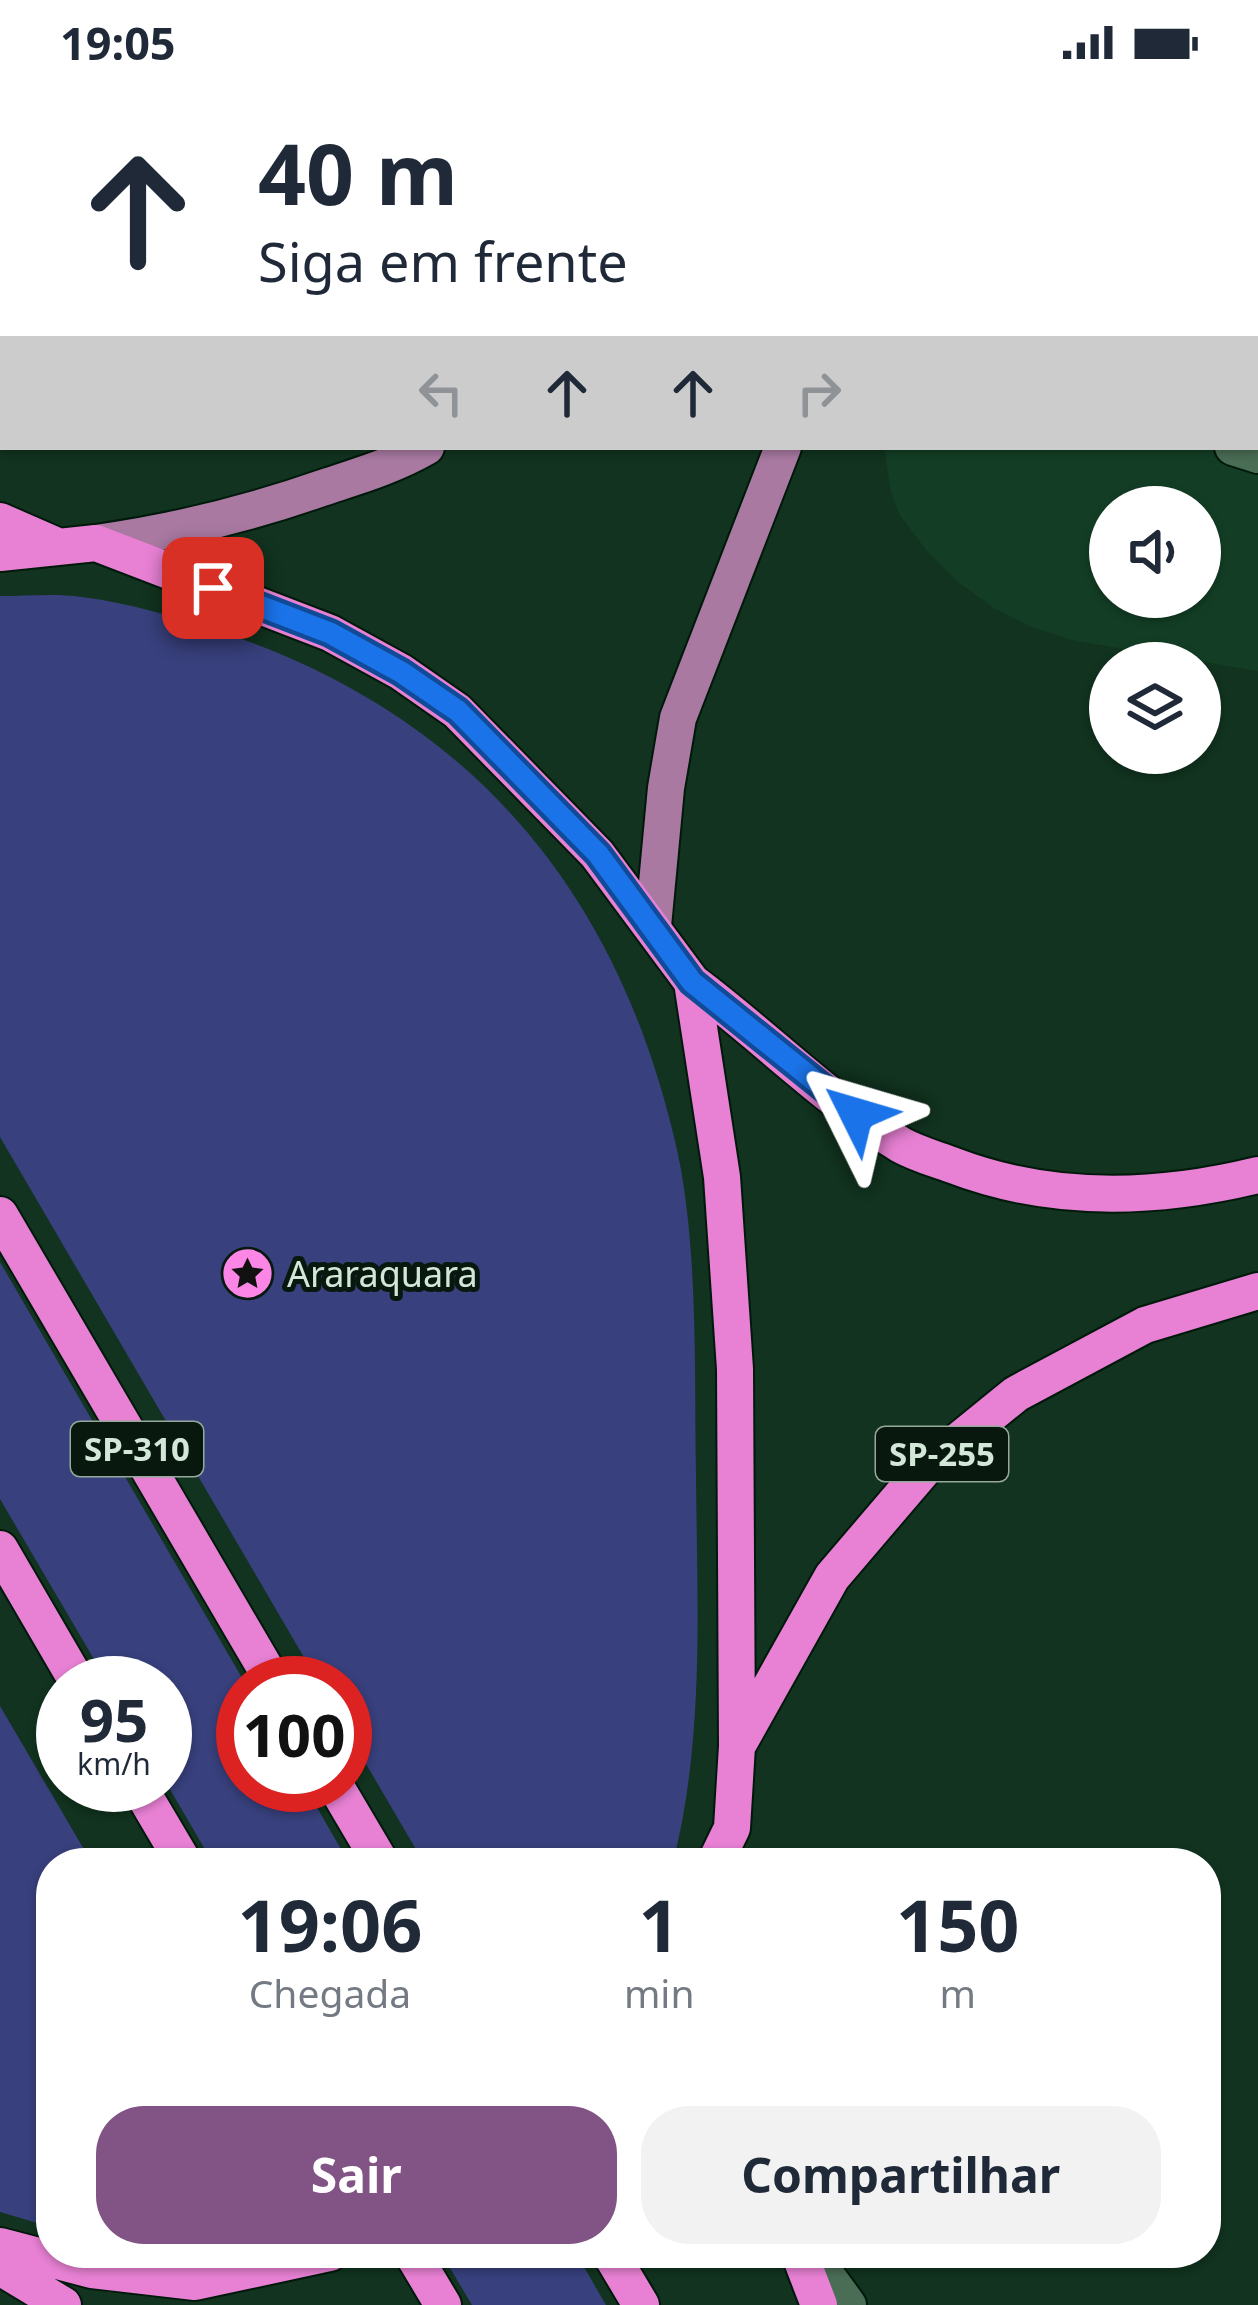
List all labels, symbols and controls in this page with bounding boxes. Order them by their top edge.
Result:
text: 19:05 [60,12,176,73]
text: 40 m [258,115,458,230]
icon: ahead [60,132,216,288]
text: Siga em frente [258,224,628,298]
icon: left [408,360,474,426]
icon: ahead [534,360,600,426]
icon: ahead [660,360,726,426]
icon: right [786,360,852,426]
map controls [1089,486,1221,774]
button: sound [1089,486,1221,618]
pin [162,537,264,639]
icon: arrive [180,555,246,621]
button: layers [1089,642,1221,774]
position arrow [793,1051,919,1177]
place icon: Araraquara [220,1246,276,1302]
place label: Araraquara [287,1249,478,1298]
road number: SP-310 [71,1422,203,1476]
road number: SP-255 [876,1427,1008,1481]
speed limit sign: 100 [216,1656,372,1812]
text: 95 [80,1678,148,1760]
text: km/h [77,1743,151,1784]
text: 19:06 [237,1875,422,1973]
text: 1 [639,1875,680,1973]
text: 150 [896,1875,1020,1973]
text: Chegada [249,1966,411,2019]
text: min [624,1966,695,2019]
text: m [940,1966,976,2019]
button: Sair [96,2106,617,2244]
button: Compartilhar [641,2106,1161,2244]

